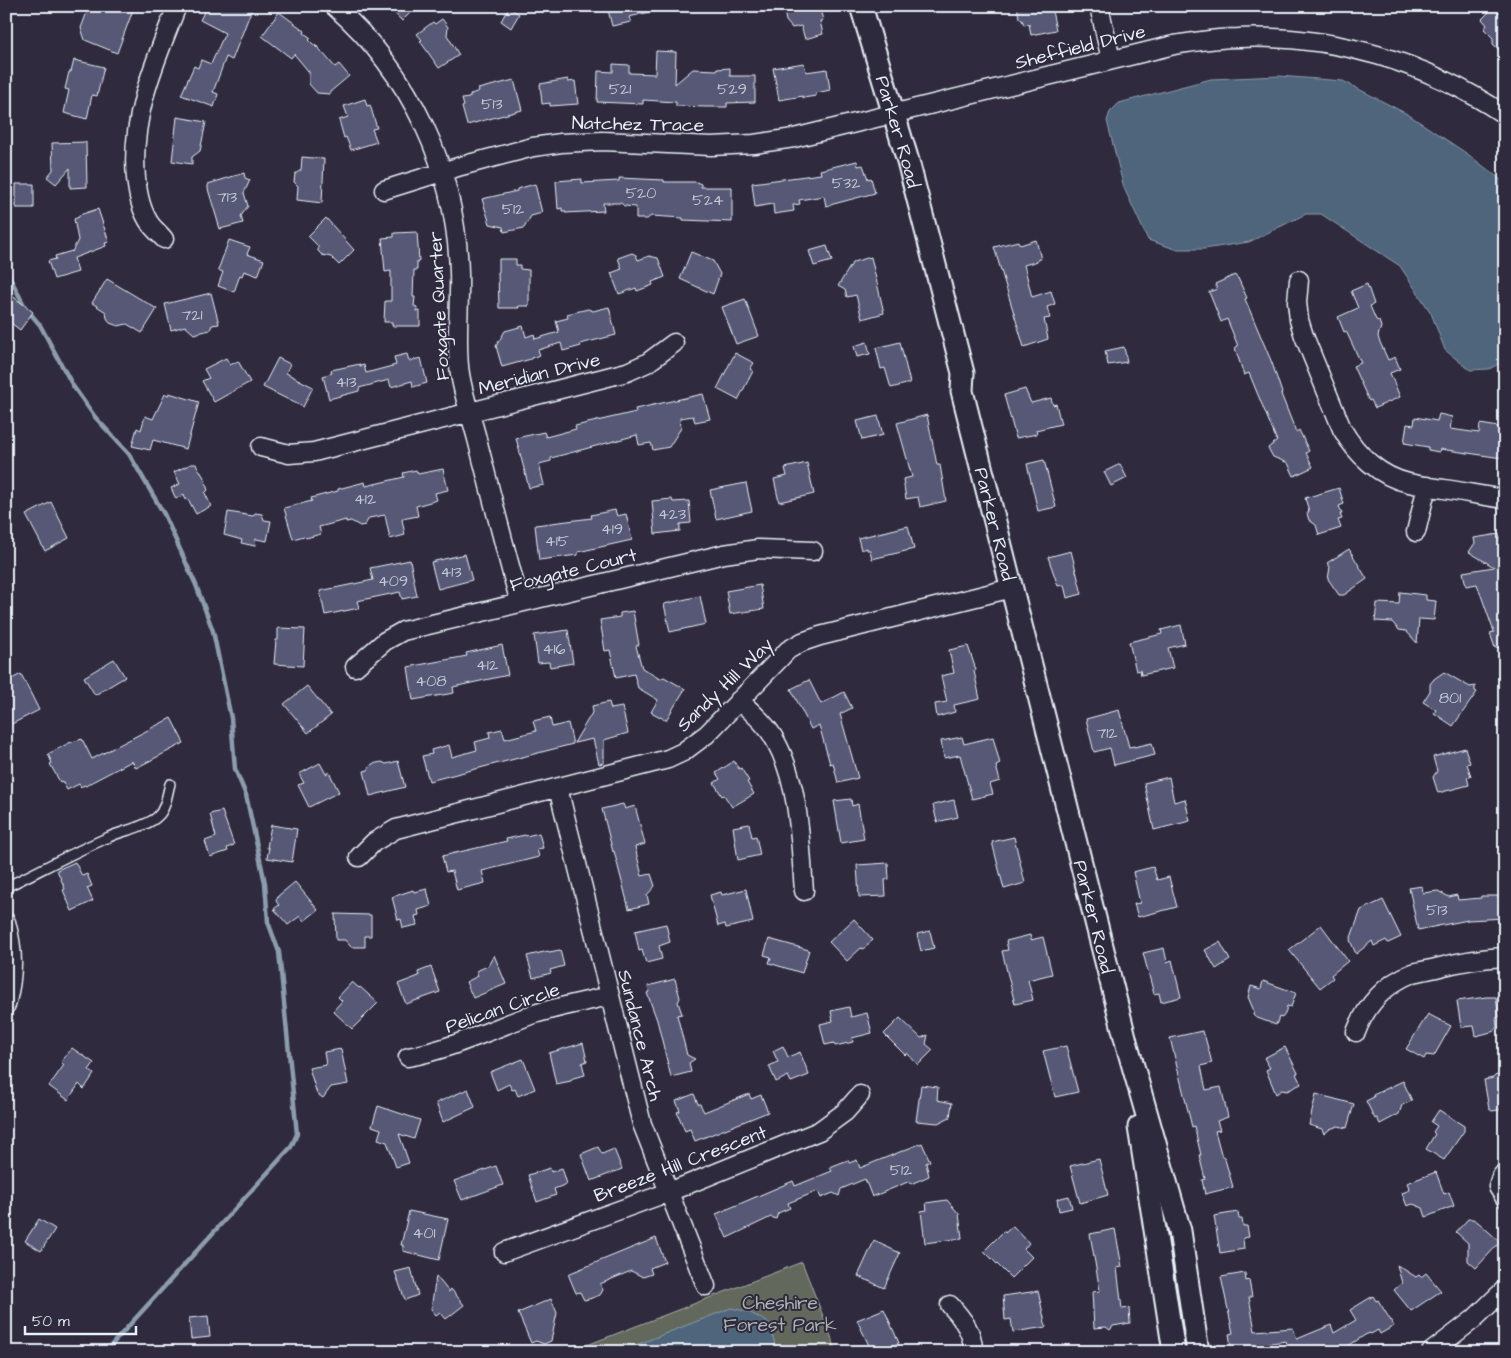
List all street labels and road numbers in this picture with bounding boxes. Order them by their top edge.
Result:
street label: Sheffield Drive [1012,18,1149,77]
street label: Parker Road [868,72,926,191]
street label: Natchez Trace [572,110,704,139]
street label: Foxgate Quarter [422,230,458,381]
street label: Meridian Drive [476,346,603,403]
street label: Parker Road [967,465,1021,584]
street label: Foxgate Court [507,542,640,600]
street label: Sandy Hill Way [671,632,781,739]
street label: Parker Road [1066,857,1120,977]
street label: Sundance Arch [610,967,669,1104]
street label: Pelican Circle [442,976,563,1041]
street label: Breeze Hill Crescent [590,1119,771,1210]

